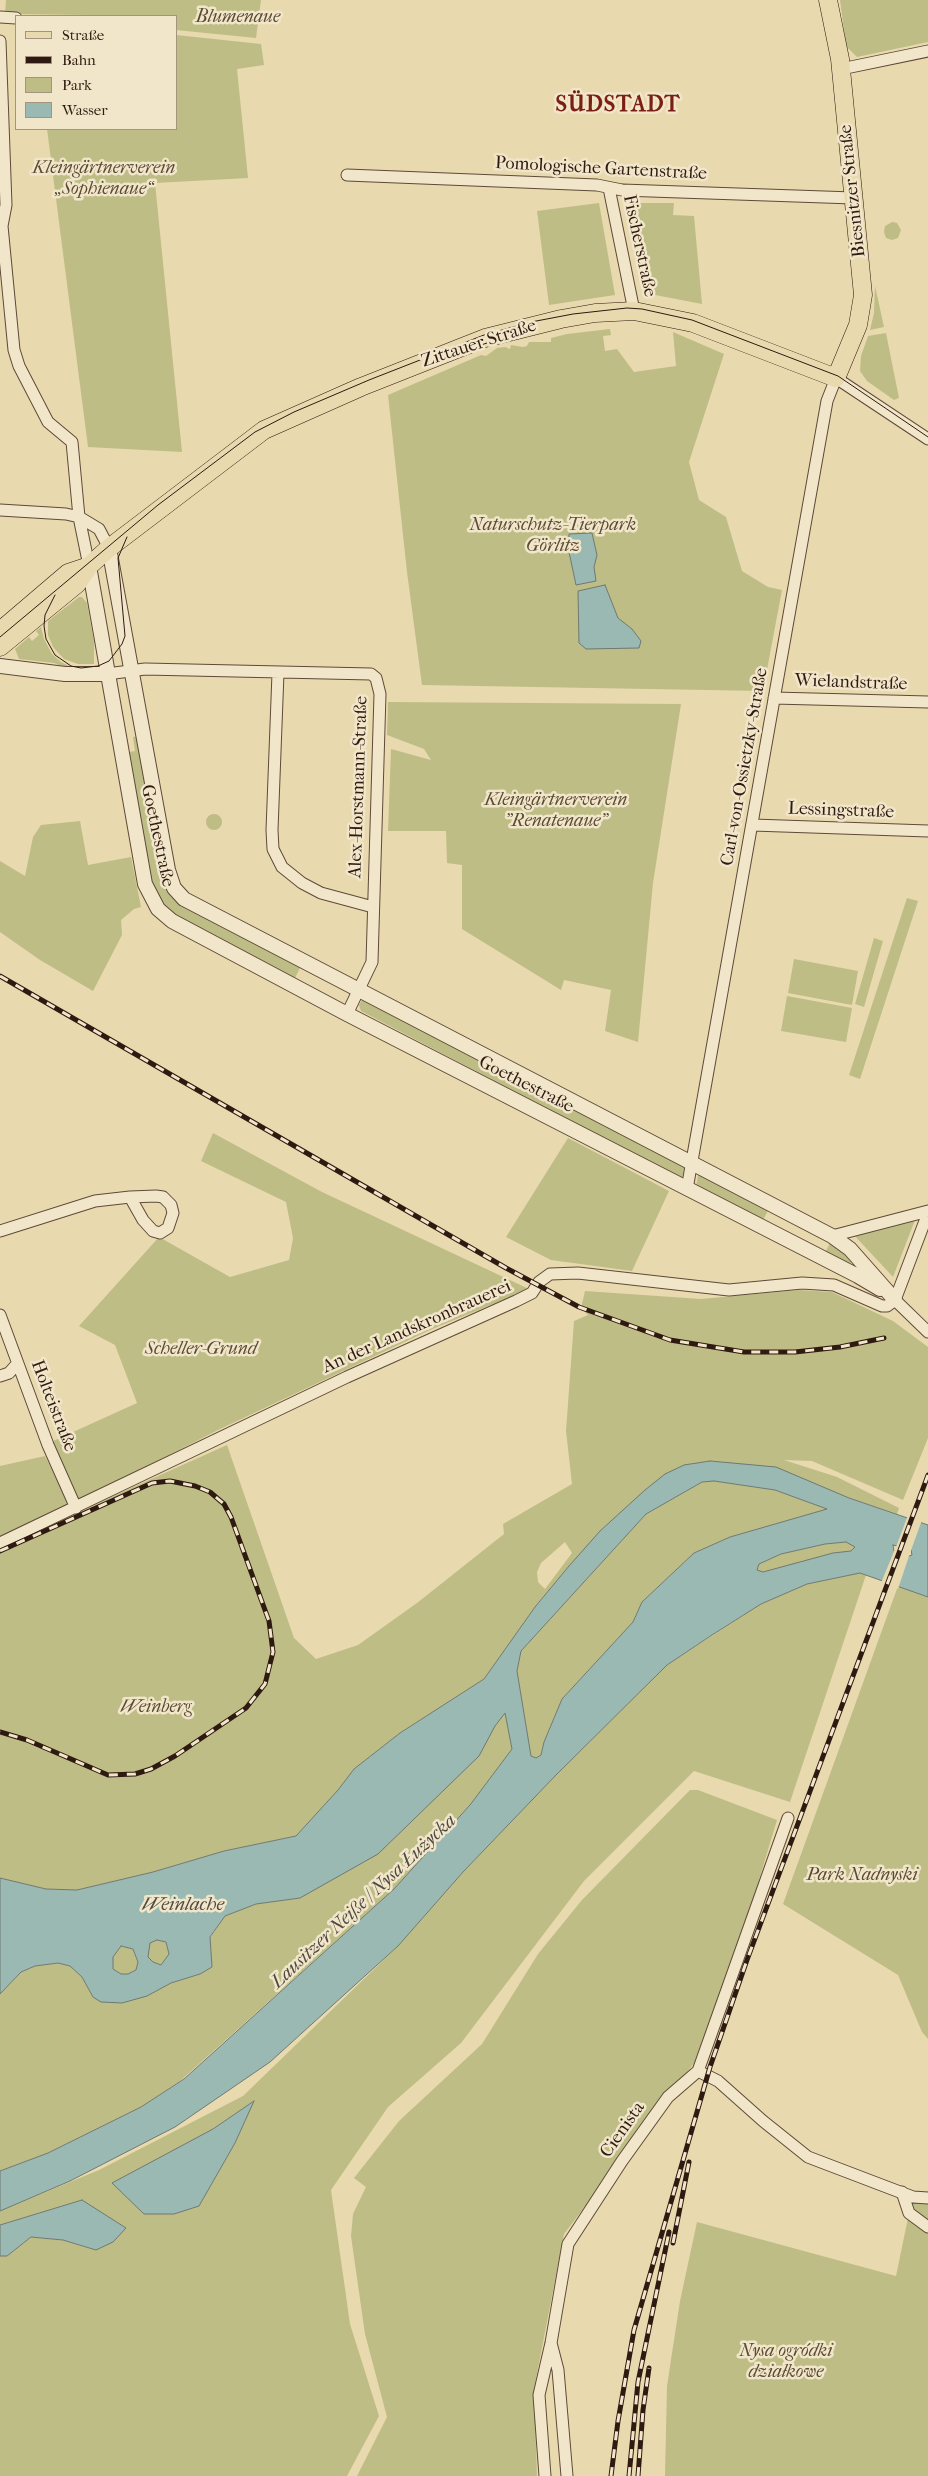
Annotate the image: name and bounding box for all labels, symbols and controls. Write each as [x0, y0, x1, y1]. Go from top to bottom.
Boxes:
park label: Blumenaue [196, 7, 280, 29]
legend [15, 15, 178, 130]
text: Straße [62, 26, 104, 44]
text: Bahn [62, 51, 96, 69]
text: Park [62, 76, 92, 94]
district label: SÜDSTADT [555, 93, 681, 119]
text: Wasser [62, 101, 108, 119]
street label: Biesnitzer Straße [835, 124, 871, 258]
street label: Pomologische Gartenstraße [495, 153, 707, 185]
park label: Kleingärtnerverein „Sophienaue“ [33, 158, 175, 200]
street label: Fischerstraße [618, 193, 660, 299]
street label: Zittauer Straße [419, 315, 539, 373]
park label: Naturschutz-Tierpark Görlitz [470, 515, 636, 558]
street label: Carl-von-Ossietzky-Straße [717, 666, 773, 868]
street label: Wielandstraße [794, 670, 908, 696]
street label: Alex-Horstmann-Straße [345, 695, 373, 879]
street label: Goethestraße [136, 783, 178, 889]
park label: Kleingärtnerverein "Renatenaue" [485, 790, 627, 832]
street label: Lessingstraße [787, 798, 895, 824]
street label: Goethestraße [475, 1052, 577, 1118]
street label: An der Landskronbrauerei [319, 1276, 515, 1378]
park label: Scheller-Grund [145, 1339, 257, 1361]
street label: Holteistraße [26, 1357, 80, 1455]
park label: Weinberg [120, 1697, 192, 1719]
water label: Lausitzer Neiße / Nysa Łużycka [267, 1810, 461, 1994]
park label: Park Nadnyski [806, 1865, 918, 1887]
water label: Weinlache [142, 1894, 224, 1916]
street label: Cienista [596, 2098, 650, 2162]
park label: Nysa ogródki działkowe [740, 2341, 832, 2384]

